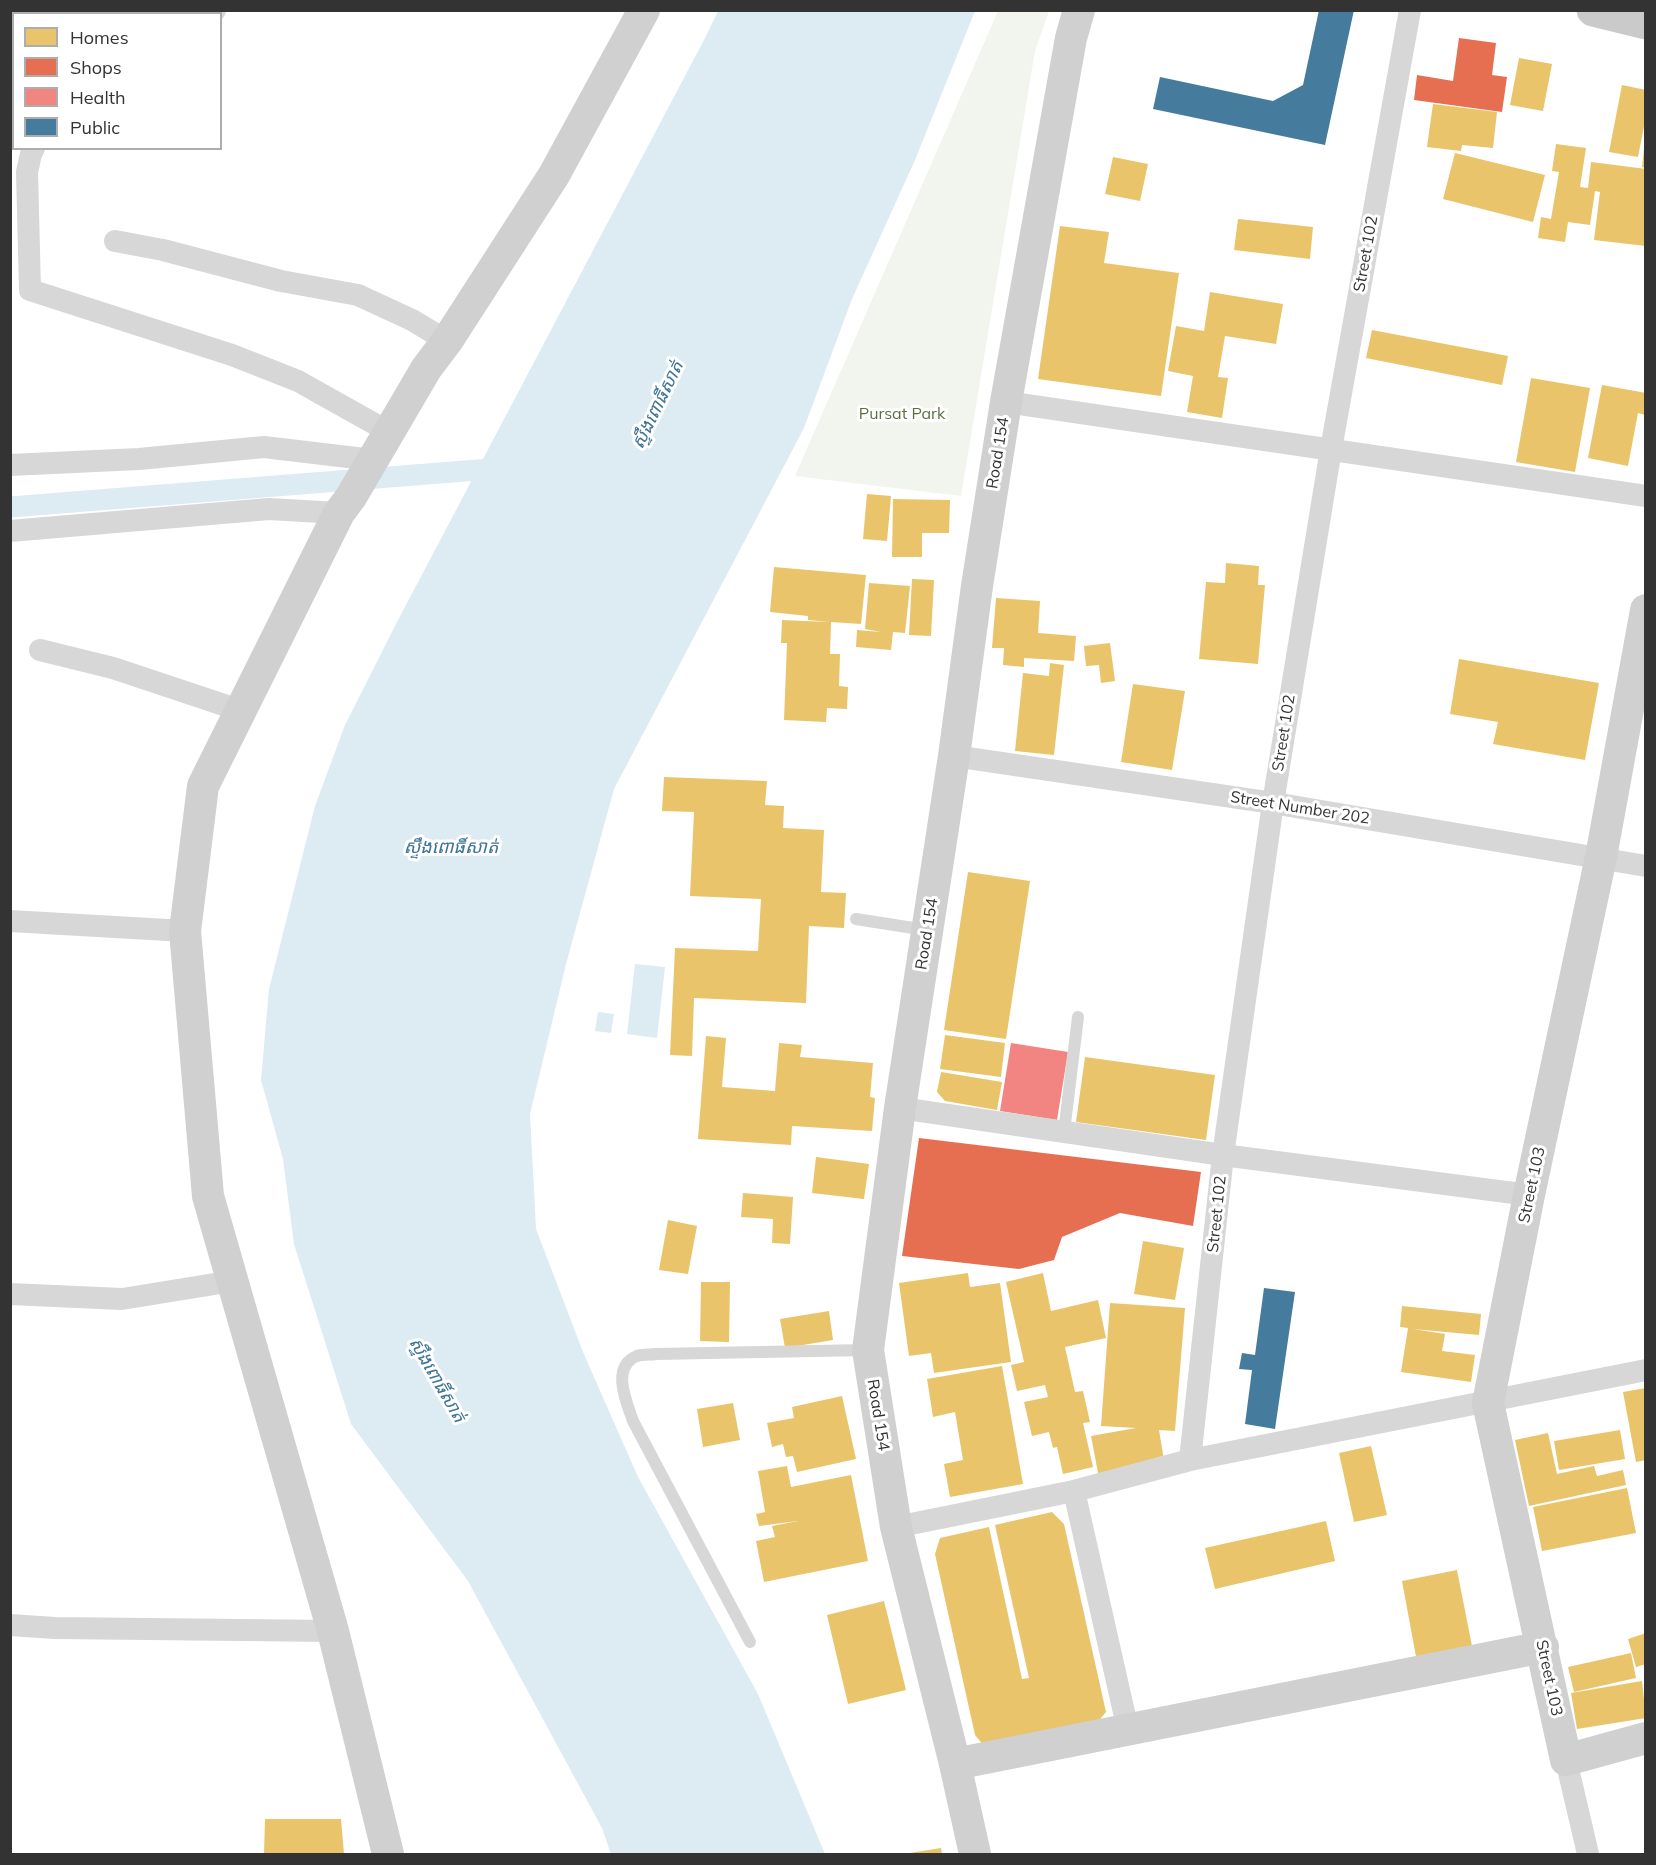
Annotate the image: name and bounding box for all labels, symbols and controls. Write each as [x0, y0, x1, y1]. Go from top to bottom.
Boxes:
legend [12, 12, 222, 150]
text: Homes [70, 26, 129, 49]
text: Shops [70, 56, 122, 79]
text: Health [70, 86, 126, 109]
text: Public [70, 116, 120, 139]
street label: Street 102 [1350, 214, 1382, 294]
water label: ស្ទឹងពោធិ៍សាត់ [628, 358, 688, 452]
park label: Pursat Park [859, 404, 945, 424]
street label: Road 154 [983, 416, 1013, 490]
street label: Street 102 [1268, 693, 1300, 773]
street label: Street Number 202 [1229, 788, 1371, 828]
water label: ស្ទឹងពោធិ៍សាត់ [404, 837, 498, 859]
street label: Road 154 [912, 897, 942, 971]
street label: Street 103 [1515, 1145, 1549, 1225]
street label: Street 102 [1203, 1175, 1231, 1253]
water label: ស្ទឹងពោធិ៍សាត់ [404, 1334, 470, 1426]
street label: Road 154 [863, 1378, 893, 1452]
street label: Street 103 [1532, 1638, 1566, 1718]

